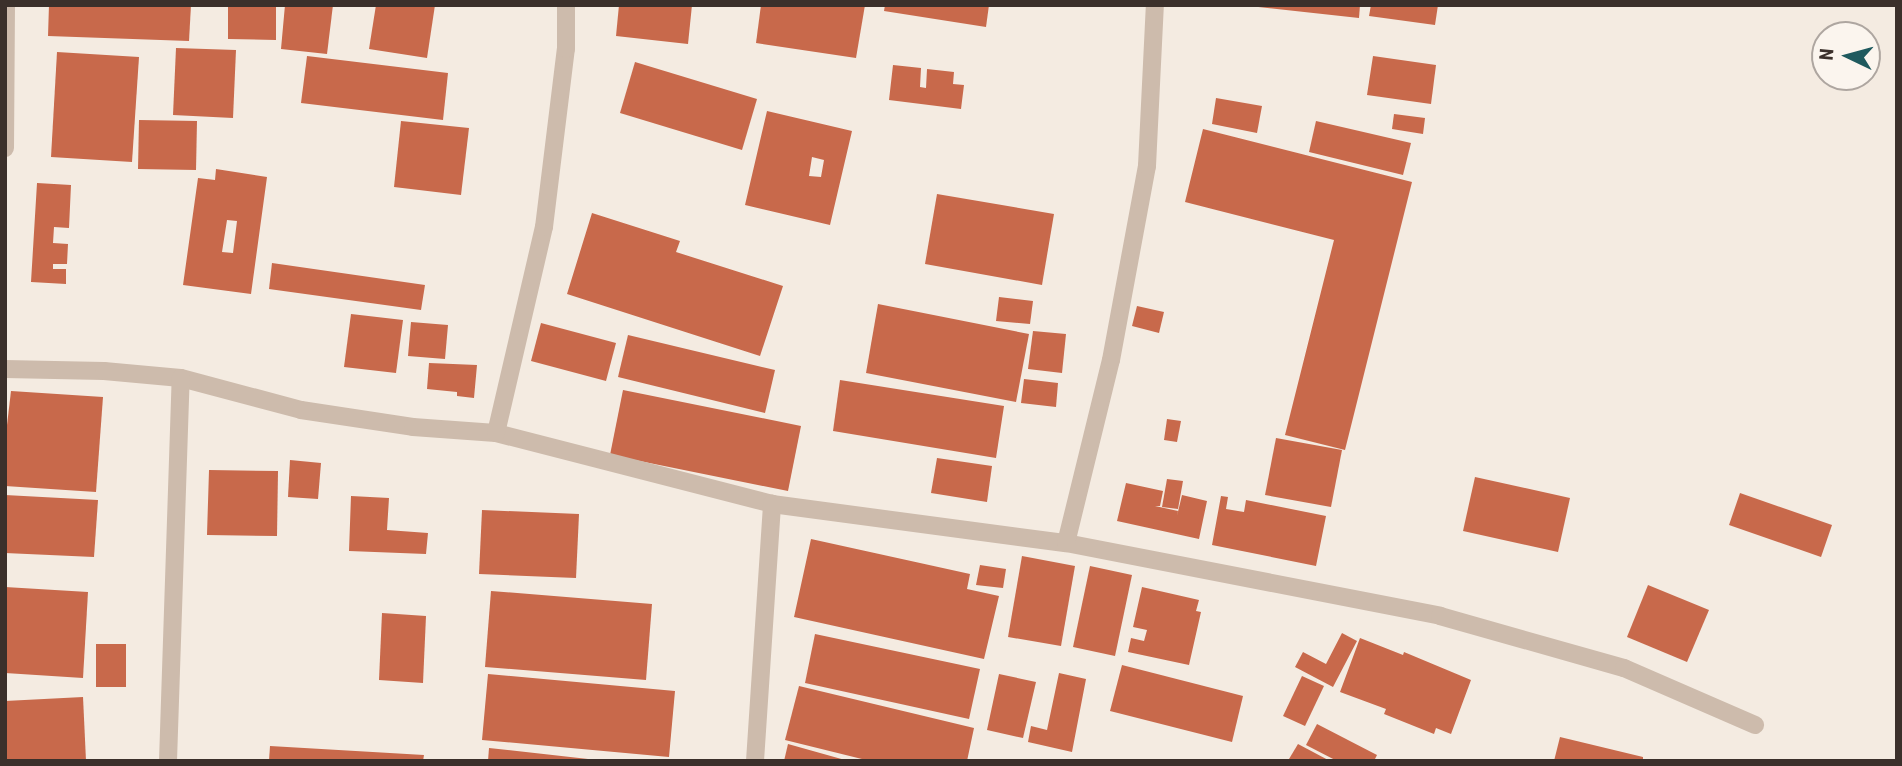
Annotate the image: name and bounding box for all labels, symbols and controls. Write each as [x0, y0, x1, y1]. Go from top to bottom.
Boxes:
north arrow [1811, 21, 1881, 91]
text: N [1815, 48, 1839, 61]

